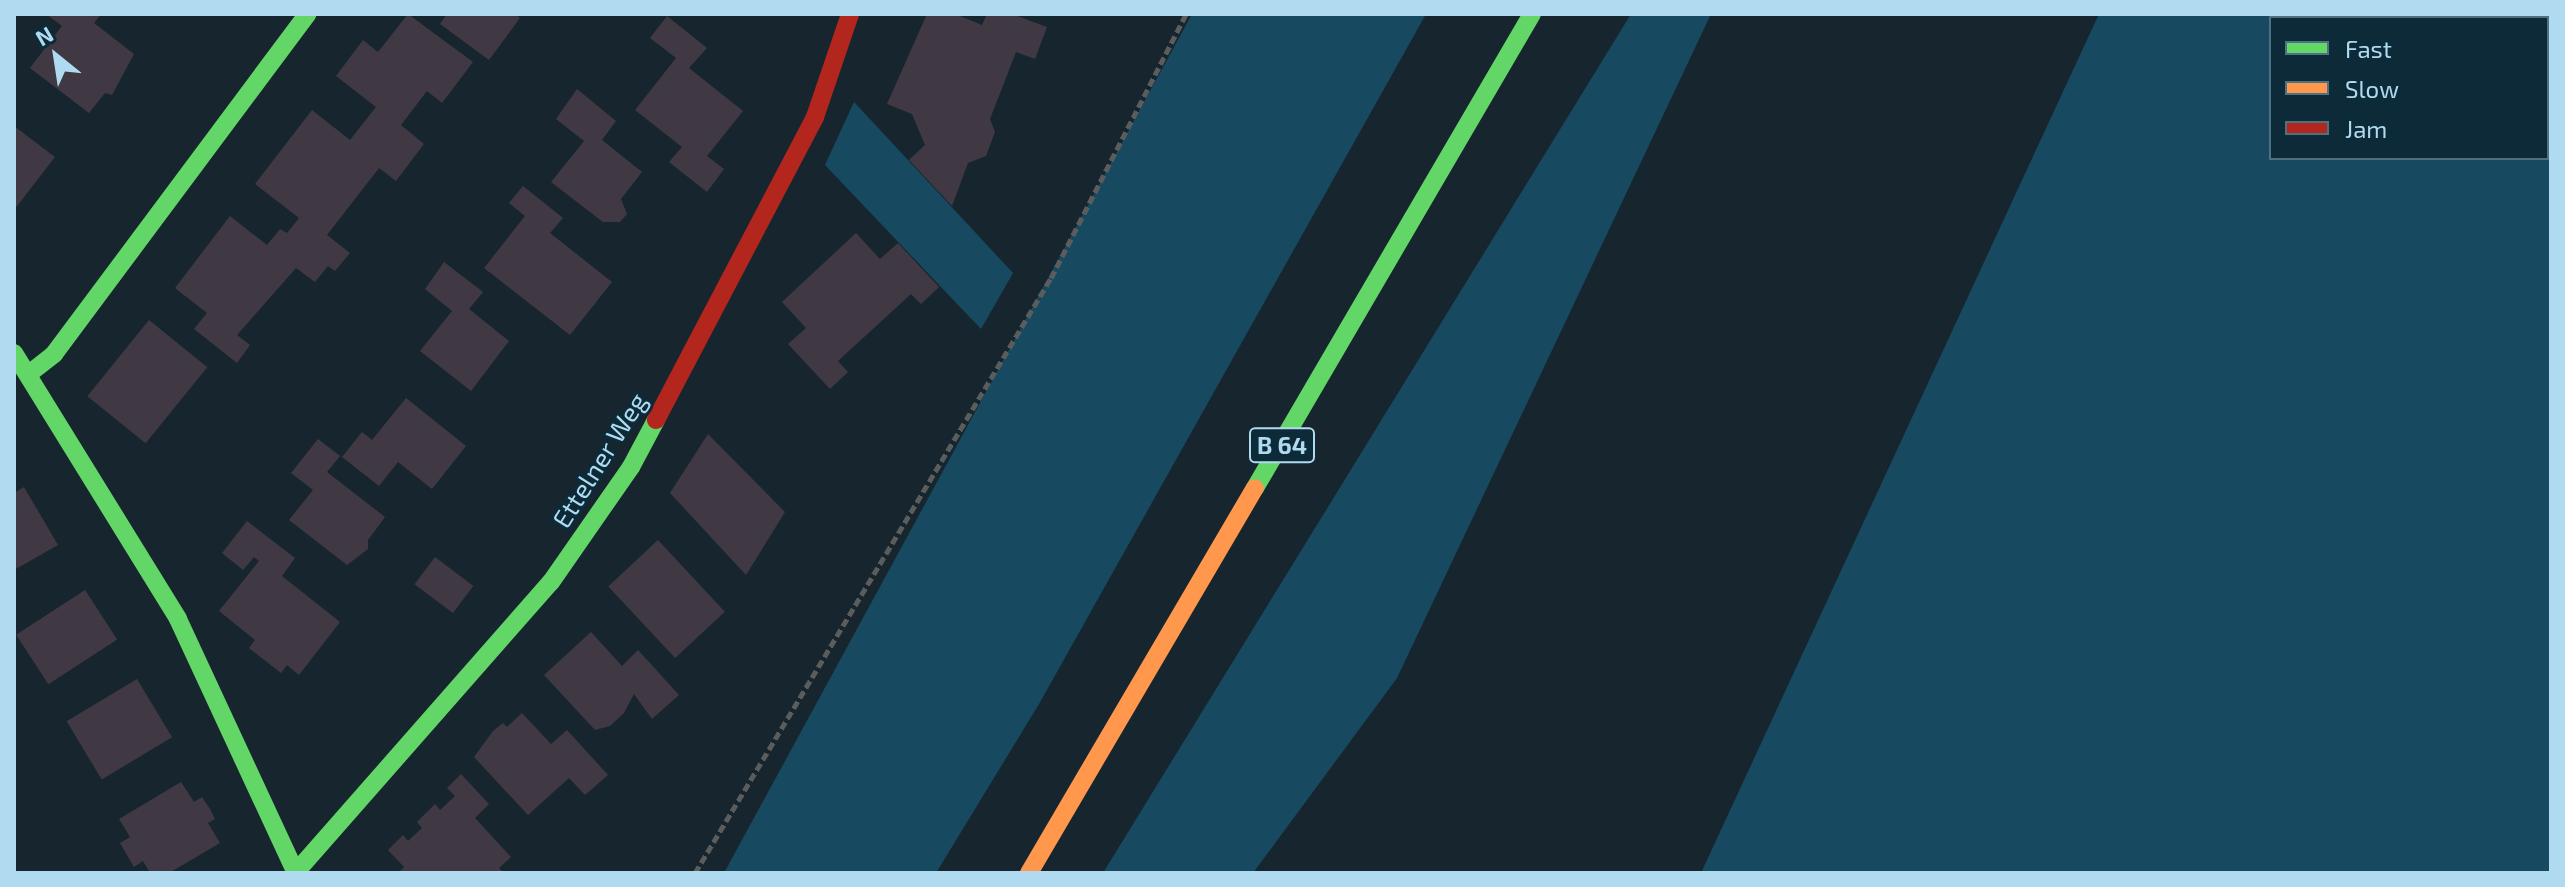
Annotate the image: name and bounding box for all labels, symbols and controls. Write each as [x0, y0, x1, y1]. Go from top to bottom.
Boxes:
north arrow [16, 16, 96, 96]
legend [2269, 16, 2549, 160]
text: N [31, 20, 57, 50]
text: Fast [2345, 34, 2392, 63]
text: Slow [2345, 74, 2399, 103]
text: Jam [2345, 114, 2387, 143]
street label: Ettelner Weg [545, 386, 653, 534]
road number: B 64 [1248, 425, 1316, 465]

